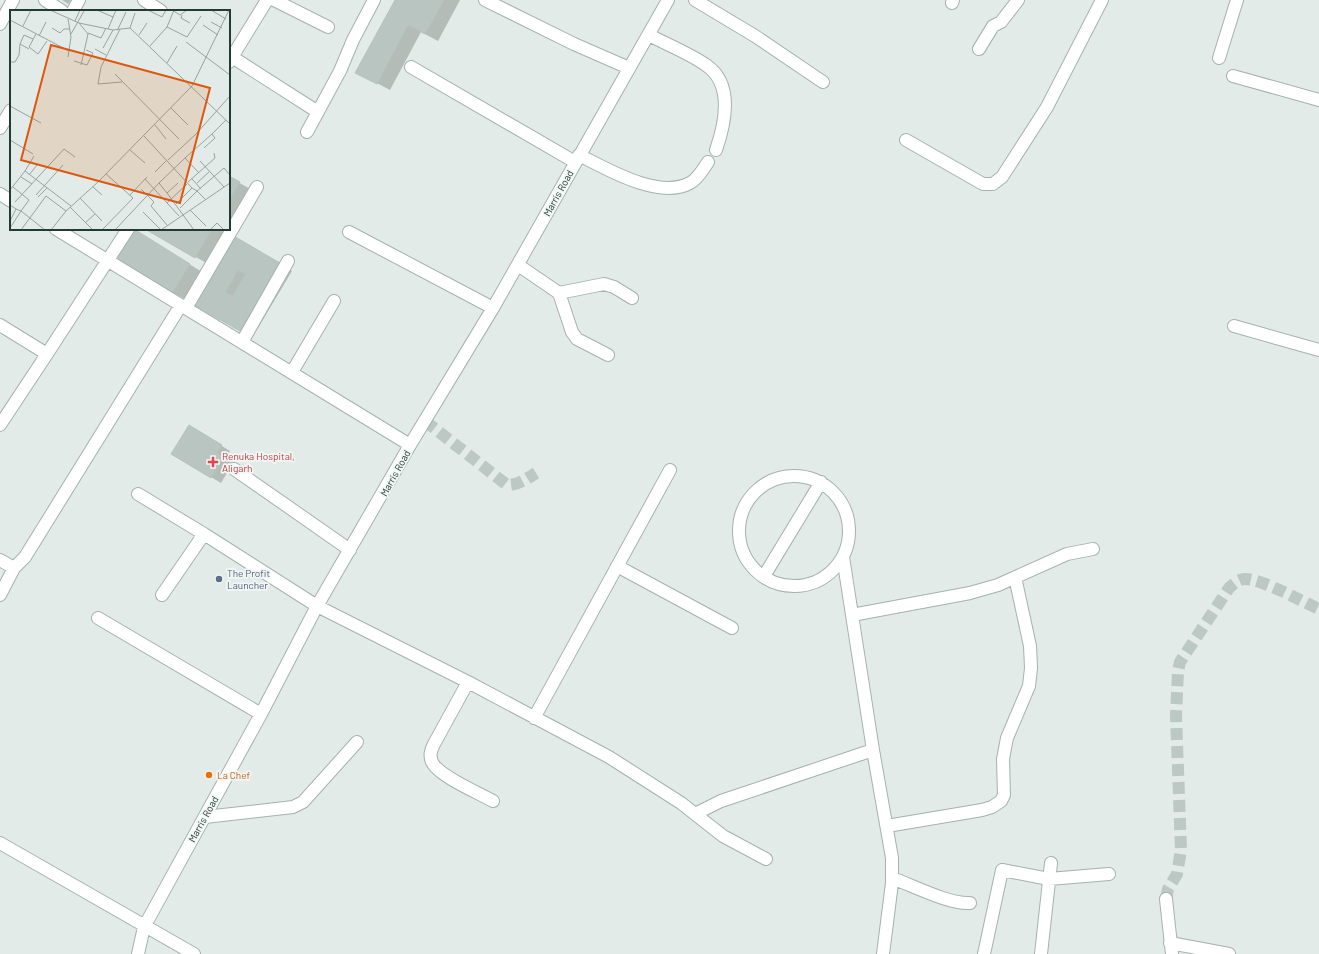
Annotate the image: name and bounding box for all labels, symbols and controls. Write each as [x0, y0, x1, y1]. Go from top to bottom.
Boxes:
inset map [10, 10, 230, 230]
street label: Marris Road [540, 168, 576, 218]
street label: Marris Road [377, 448, 413, 498]
place label: Renuka Hospital, Aligarh [222, 450, 295, 474]
marker: Renuka Hospital, Aligarh [207, 456, 219, 468]
place label: The Profit Launcher [227, 567, 270, 591]
marker: The Profit Launcher [214, 574, 224, 584]
place label: La Chef [217, 769, 250, 781]
marker: La Chef [204, 770, 214, 780]
street label: Marris Road [185, 794, 221, 844]

